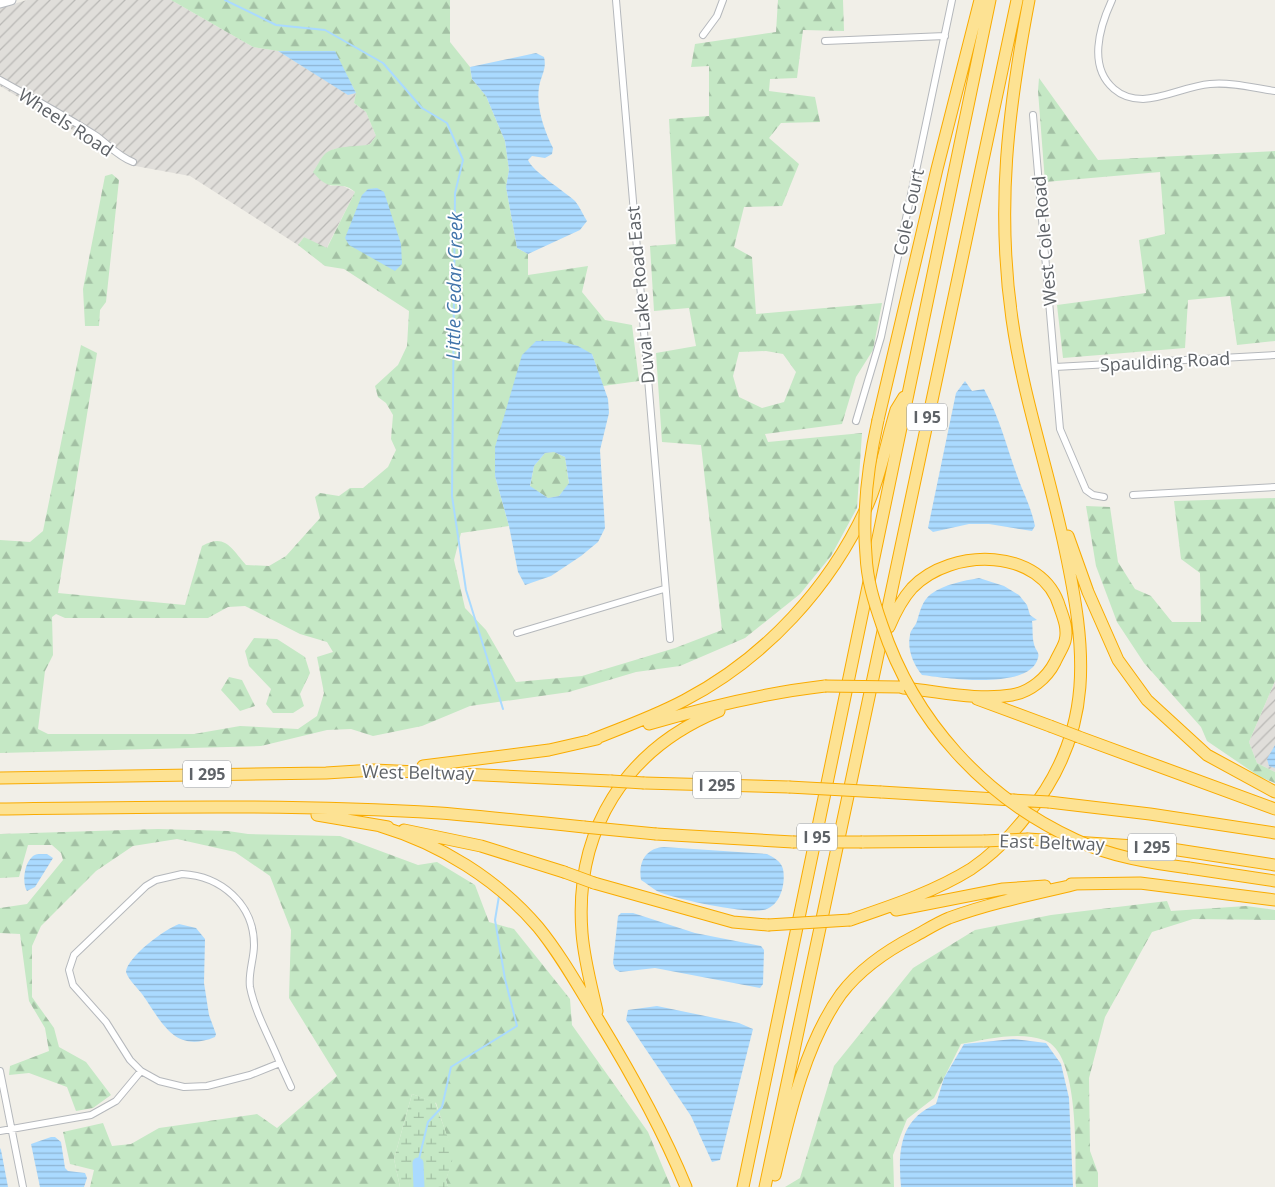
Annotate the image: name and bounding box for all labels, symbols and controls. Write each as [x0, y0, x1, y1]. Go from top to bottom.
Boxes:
street label: Wheels Road [14, 82, 118, 162]
street label: Cole Court [887, 166, 929, 258]
street label: West Cole Road [1026, 175, 1062, 307]
street label: Duval Lake Road East [620, 205, 660, 385]
water label: Little Cedar Creek [440, 211, 468, 360]
street label: Spaulding Road [1099, 346, 1231, 376]
road number: I 95 [907, 404, 947, 431]
street label: West Beltway [362, 759, 475, 785]
road number: I 295 [183, 761, 231, 788]
road number: I 295 [693, 772, 741, 798]
road number: I 95 [797, 824, 837, 850]
street label: East Beltway [999, 828, 1106, 856]
road number: I 295 [1128, 834, 1176, 860]

